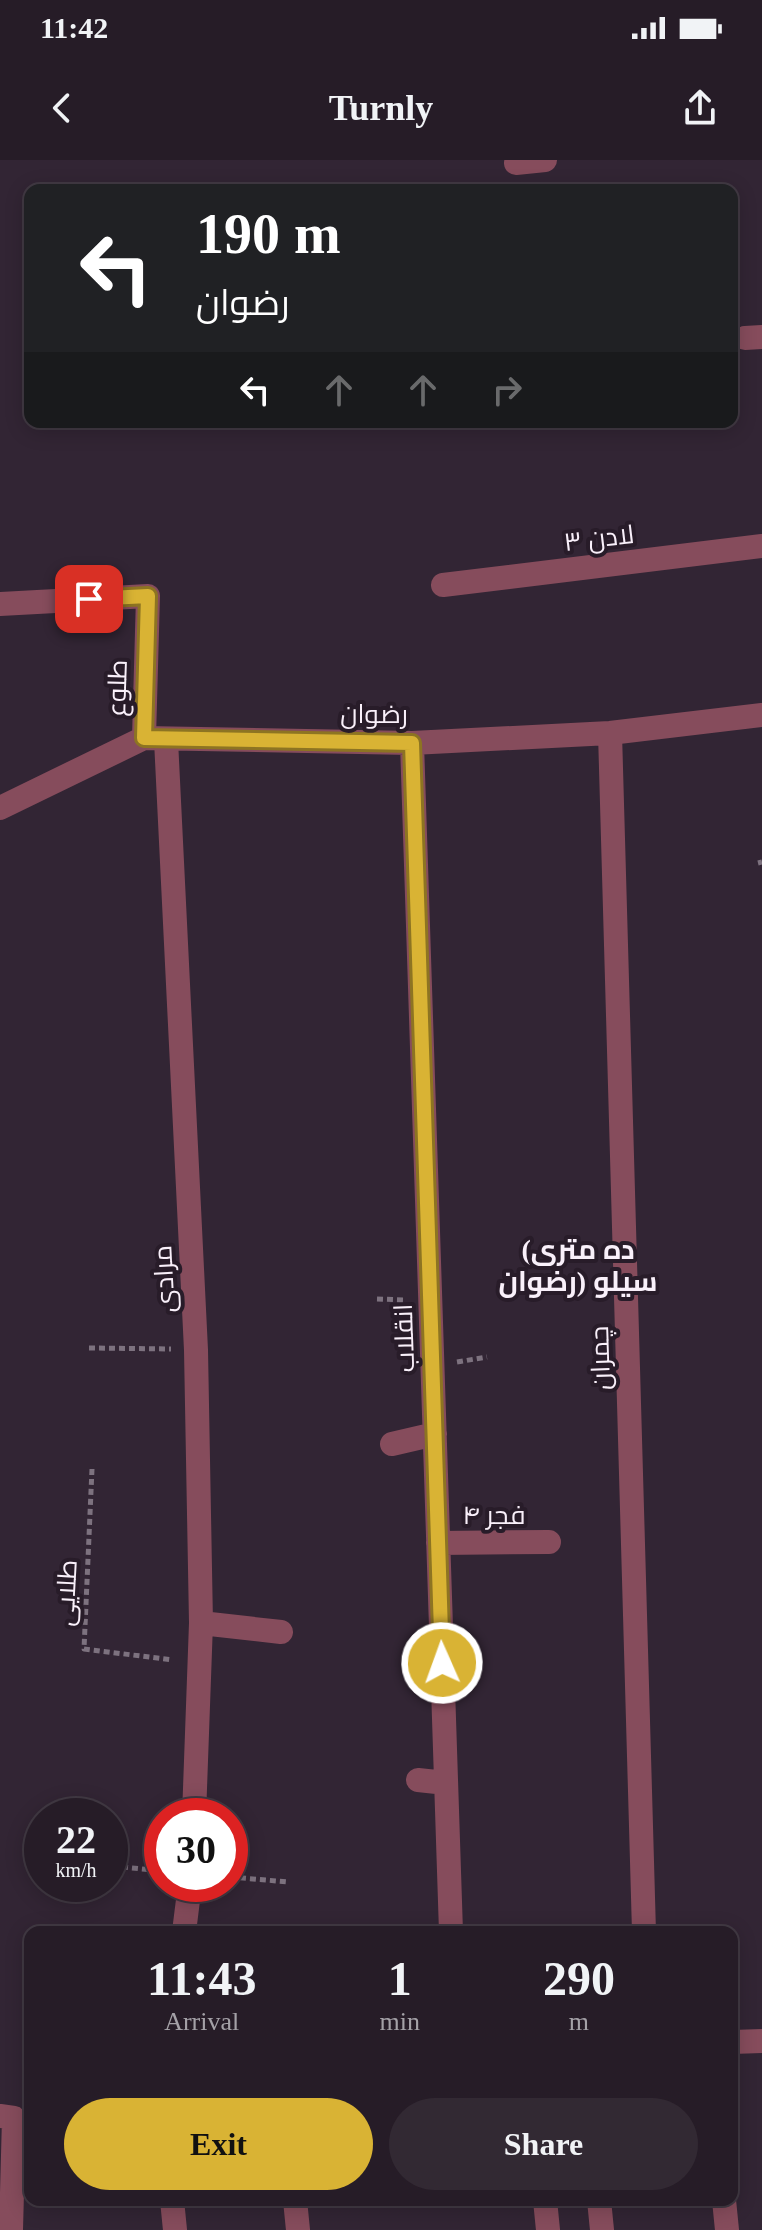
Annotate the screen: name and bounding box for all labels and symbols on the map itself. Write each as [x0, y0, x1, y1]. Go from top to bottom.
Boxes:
street label: لادن ۳ [562, 520, 636, 557]
pin [55, 565, 123, 633]
street label: طلوع [102, 659, 135, 717]
street label: رضوان [340, 700, 408, 729]
district label: (ده متری سیلو (رضوان [498, 1234, 658, 1298]
street label: مرادی [148, 1245, 181, 1313]
street label: انقلاب [389, 1303, 420, 1373]
street label: چمران [585, 1325, 618, 1391]
street label: فجر ۴ [462, 1501, 526, 1530]
street label: طلایی [50, 1559, 84, 1627]
position arrow [400, 1621, 484, 1705]
speed limit sign: 30 [144, 1798, 248, 1902]

